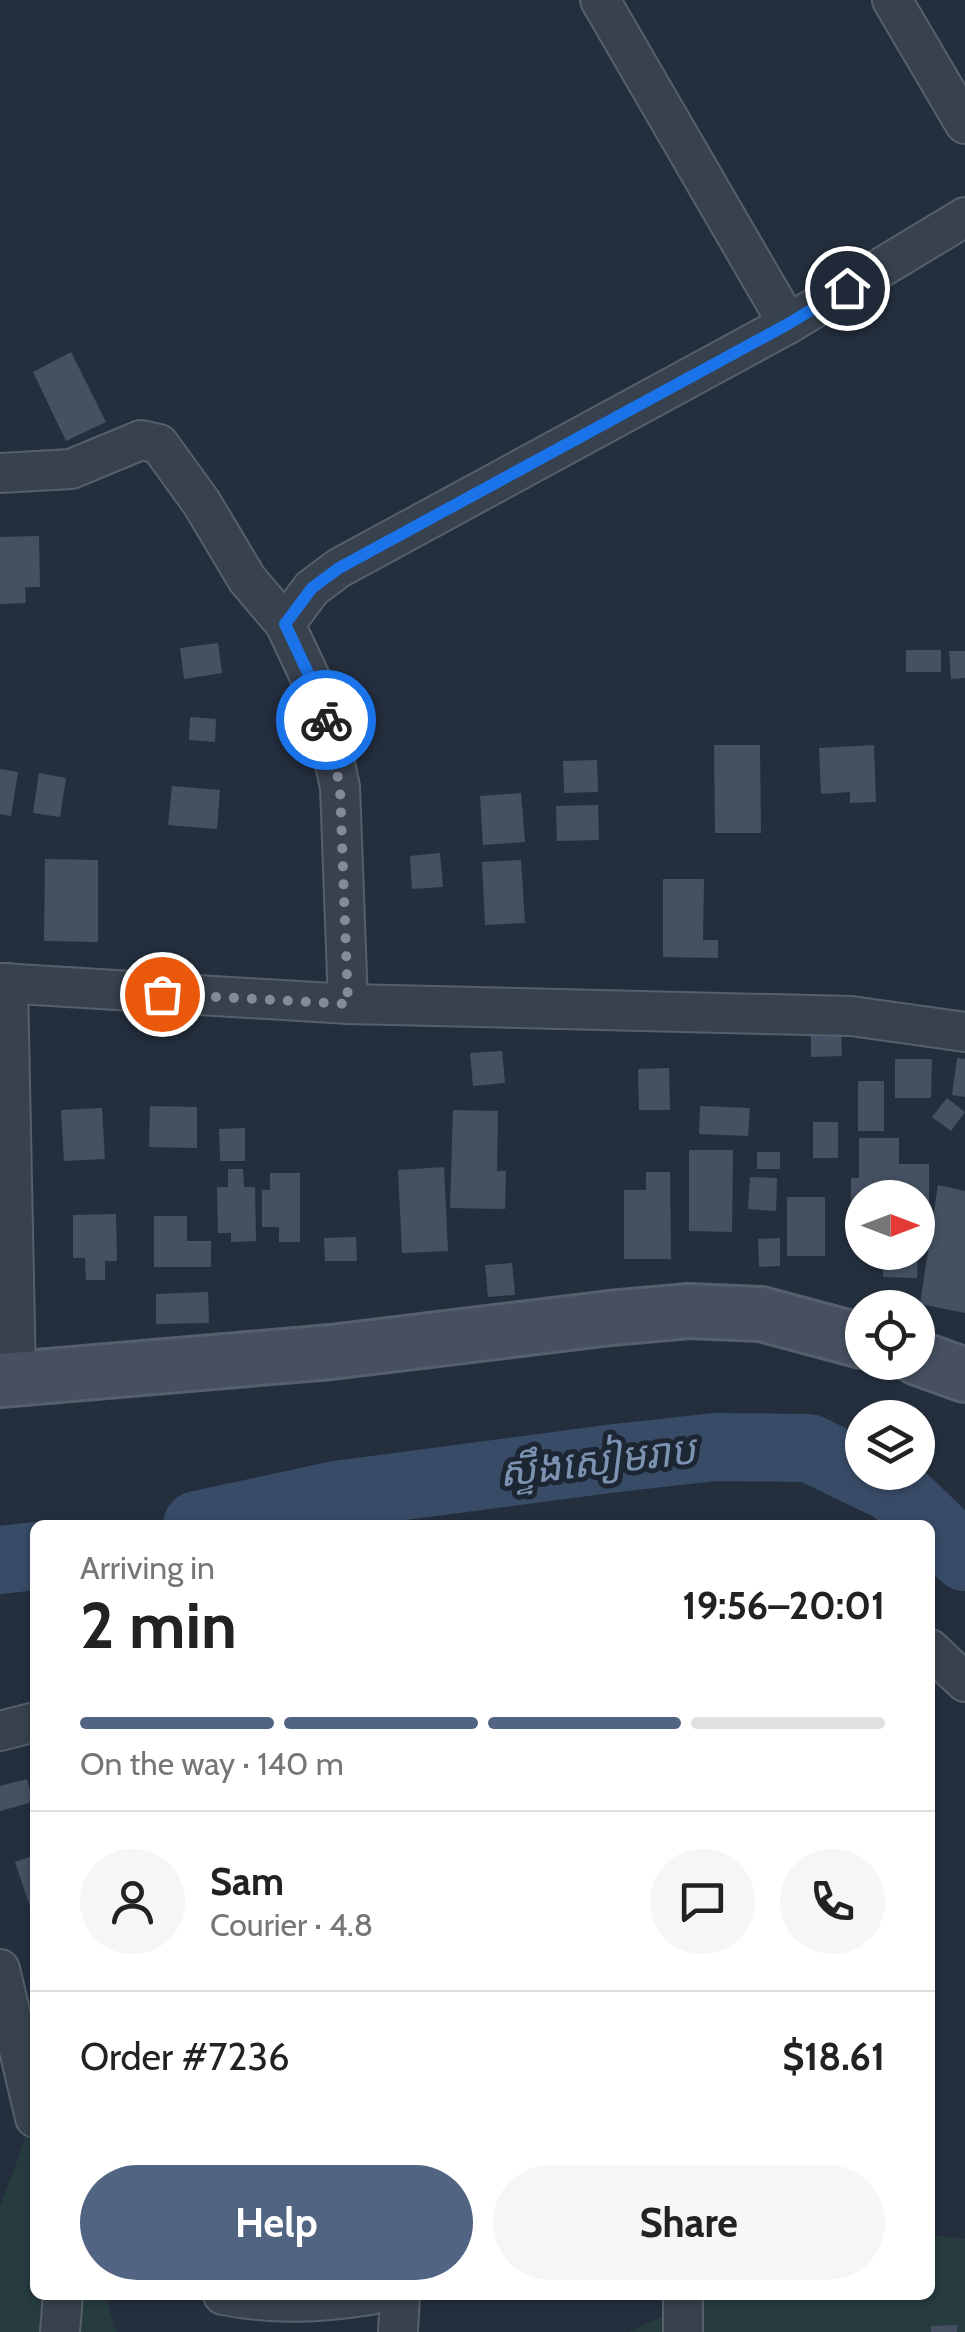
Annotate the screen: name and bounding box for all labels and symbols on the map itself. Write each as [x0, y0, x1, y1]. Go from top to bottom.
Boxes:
pin [805, 246, 890, 331]
courier [276, 670, 376, 770]
pin [120, 952, 205, 1037]
north arrow [845, 1180, 935, 1270]
water label: ស្ទឹងសៀមរាប [496, 1424, 702, 1498]

